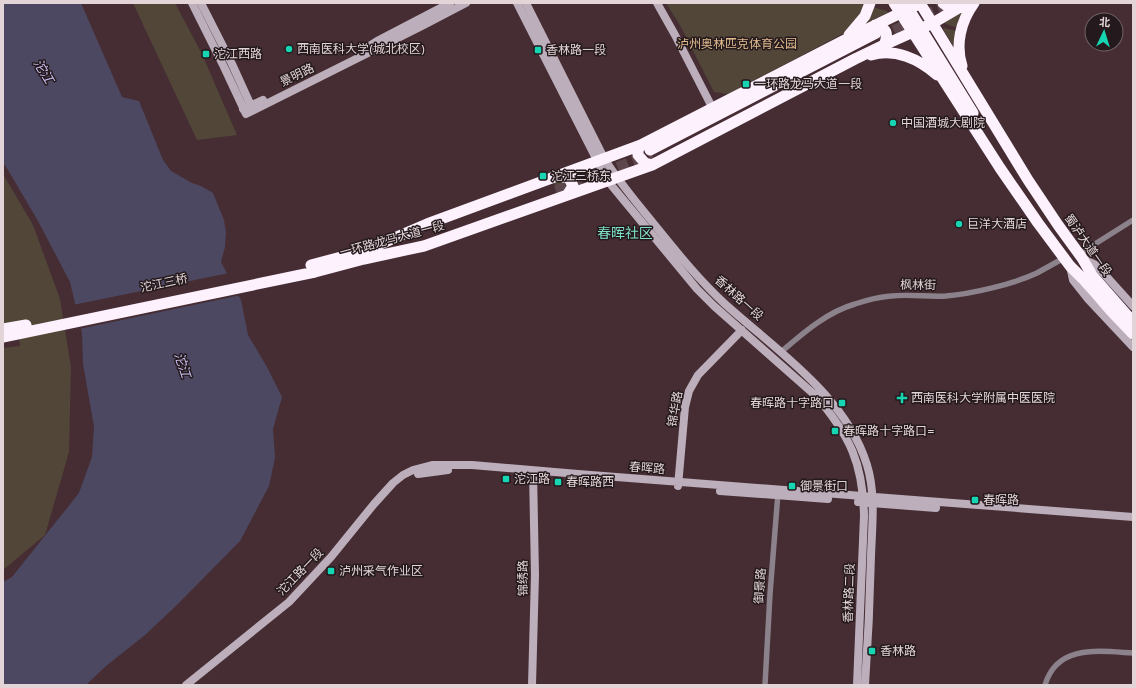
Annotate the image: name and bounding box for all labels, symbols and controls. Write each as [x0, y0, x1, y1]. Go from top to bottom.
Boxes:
north arrow [1084, 12, 1124, 52]
text: 北 [1099, 16, 1111, 30]
park label: 泸州奥林匹克体育公园 [677, 37, 797, 53]
place label: 西南医科大学(城北校区) [297, 42, 425, 58]
place label: 香林路一段 [546, 43, 606, 59]
marker: 西南医科大学(城北校区) [284, 44, 294, 54]
marker: 香林路一段 [533, 45, 543, 55]
place label: 沱江西路 [214, 47, 262, 63]
marker: 沱江西路 [201, 49, 211, 59]
water label: 沱江 [29, 57, 57, 89]
street label: 景明路 [278, 61, 317, 91]
place label: 一环路龙马大道一段 [754, 77, 862, 93]
marker: 一环路龙马大道一段 [741, 79, 751, 89]
place label: 中国酒城大剧院 [901, 116, 985, 132]
marker: 中国酒城大剧院 [888, 118, 898, 128]
place label: 沱江三桥东 [551, 169, 611, 185]
marker: 沱江三桥东 [538, 171, 548, 181]
street label: 蜀泸大道一段 [1060, 211, 1114, 280]
place label: 巨洋大酒店 [967, 217, 1027, 233]
street label: 一环路龙马大道一段 [338, 218, 446, 262]
marker: 巨洋大酒店 [954, 219, 964, 229]
district label: 春晖社区 [597, 226, 653, 243]
street label: 沱江三桥 [139, 271, 189, 297]
street label: 香林路一段 [711, 273, 766, 325]
street label: 枫林街 [900, 278, 936, 294]
water label: 沱江 [169, 351, 193, 382]
street label: 锦华路 [665, 390, 687, 428]
place label: 西南医科大学附属中医医院 [911, 391, 1055, 407]
marker: 西南医科大学附属中医医院 [896, 392, 908, 404]
place label: 春晖路十字路口 [750, 396, 834, 412]
marker: 春晖路十字路口 [837, 398, 847, 408]
place label: 春晖路十字路口= [843, 424, 935, 440]
marker: 春晖路十字路口= [830, 426, 840, 436]
street label: 春晖路 [628, 460, 665, 478]
place label: 沱江路 [514, 472, 550, 488]
marker: 沱江路 [501, 474, 511, 484]
place label: 春晖路西 [566, 475, 614, 491]
marker: 春晖路西 [553, 477, 563, 487]
place label: 御景街口 [800, 479, 848, 495]
marker: 御景街口 [787, 481, 797, 491]
place label: 春晖路 [983, 493, 1019, 509]
marker: 春晖路 [970, 495, 980, 505]
street label: 沱江路一段 [274, 546, 327, 600]
street label: 锦绣路 [516, 560, 532, 596]
street label: 香林路二段 [841, 563, 859, 623]
place label: 泸州采气作业区 [339, 564, 423, 580]
marker: 泸州采气作业区 [326, 566, 336, 576]
street label: 御景路 [752, 568, 770, 605]
place label: 香林路 [880, 644, 916, 660]
marker: 香林路 [867, 646, 877, 656]

